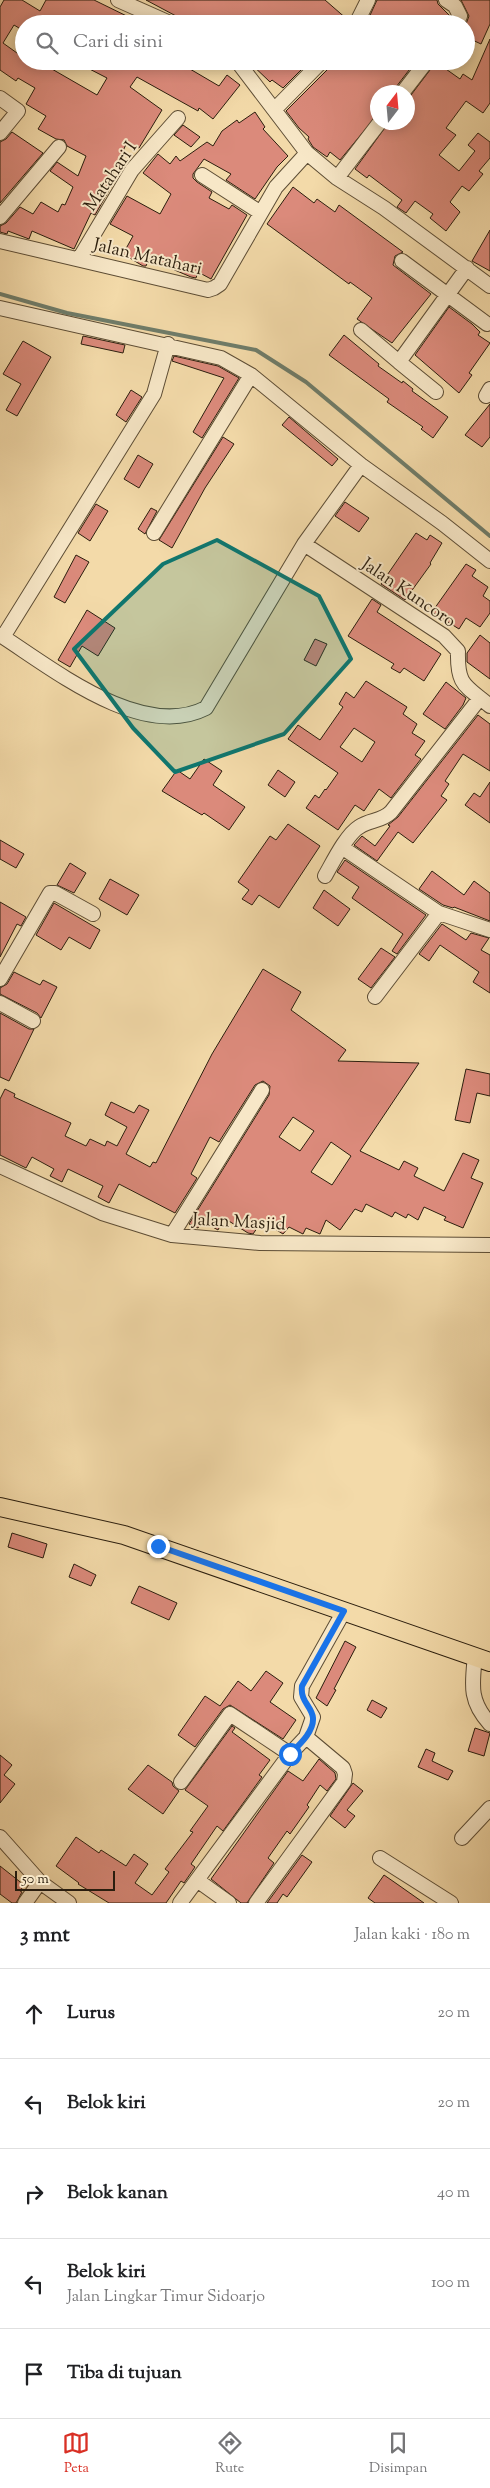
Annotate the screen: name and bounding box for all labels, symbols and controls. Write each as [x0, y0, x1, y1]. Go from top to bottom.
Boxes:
search box [15, 15, 475, 70]
icon: search [33, 29, 61, 57]
text: Cari di sini [73, 29, 163, 56]
north arrow [370, 85, 415, 130]
street label: Matahari I [79, 137, 145, 217]
street label: Jalan Matahari [90, 233, 205, 283]
street label: Jalan Kuncoro [355, 552, 461, 635]
street label: Jalan Masjid [191, 1208, 286, 1238]
route end [147, 1535, 170, 1558]
route start [279, 1743, 302, 1766]
scale bar [15, 1868, 115, 1891]
text: 50 m [22, 1870, 49, 1890]
text: 3 mnt [20, 1921, 70, 1951]
text: Jalan kaki · 180 m [355, 1924, 470, 1947]
icon: ahead [20, 2000, 48, 2028]
text: Lurus [67, 2000, 115, 2027]
text: 20 m [437, 2002, 470, 2025]
icon: left [20, 2090, 48, 2118]
text: Belok kiri [67, 2090, 146, 2117]
text: 20 m [437, 2092, 470, 2115]
icon: right [20, 2180, 48, 2208]
text: Belok kanan [67, 2180, 168, 2207]
text: 40 m [437, 2182, 470, 2205]
text: Belok kiri [67, 2259, 146, 2286]
icon: left [20, 2270, 48, 2298]
text: 100 m [431, 2272, 470, 2295]
text: Jalan Lingkar Timur Sidoarjo [67, 2286, 265, 2309]
icon: arrive [20, 2360, 48, 2388]
text: Tiba di tujuan [67, 2360, 182, 2387]
tab: Peta [62, 2429, 90, 2479]
tab: Rute [215, 2429, 244, 2479]
tab: Disimpan [369, 2429, 428, 2479]

